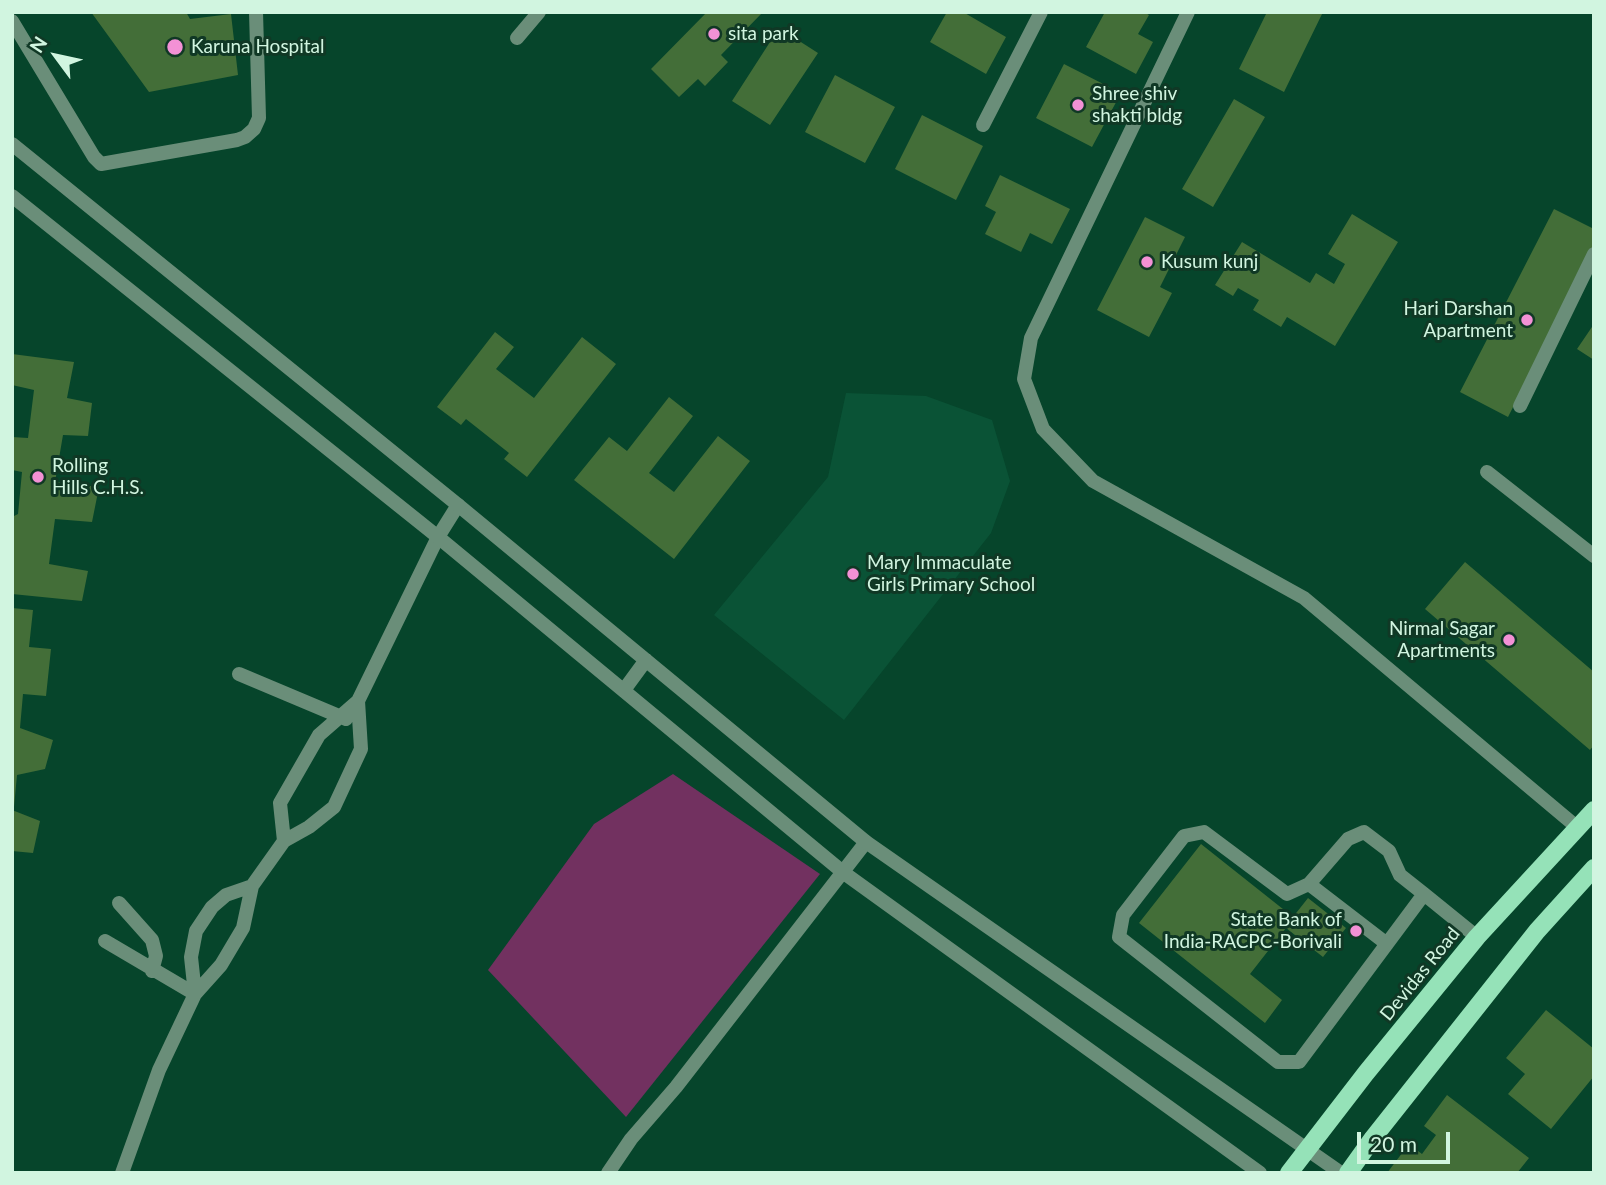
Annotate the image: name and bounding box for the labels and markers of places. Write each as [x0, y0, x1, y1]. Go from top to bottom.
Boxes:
place label: sita park [728, 23, 799, 45]
marker: sita park [706, 26, 722, 42]
place label: Karuna Hospital [191, 36, 325, 58]
marker: Karuna Hospital [165, 37, 185, 57]
place label: Shree shiv shakti bldg [1092, 83, 1182, 127]
marker: Shree shiv shakti bldg [1070, 97, 1086, 113]
place label: Kusum kunj [1161, 251, 1258, 273]
marker: Kusum kunj [1139, 254, 1155, 270]
place label: Hari Darshan Apartment [1404, 298, 1513, 342]
marker: Hari Darshan Apartment [1519, 312, 1535, 328]
place label: Rolling Hills C.H.S. [52, 455, 144, 499]
marker: Rolling Hills C.H.S. [30, 469, 46, 485]
place label: Mary Immaculate Girls Primary School [867, 552, 1035, 596]
marker: Mary Immaculate Girls Primary School [845, 566, 861, 582]
place label: Nirmal Sagar Apartments [1389, 618, 1495, 662]
marker: Nirmal Sagar Apartments [1501, 632, 1517, 648]
place label: State Bank of India-RACPC-Borivali [1164, 909, 1342, 953]
marker: State Bank of India-RACPC-Borivali [1348, 923, 1364, 939]

